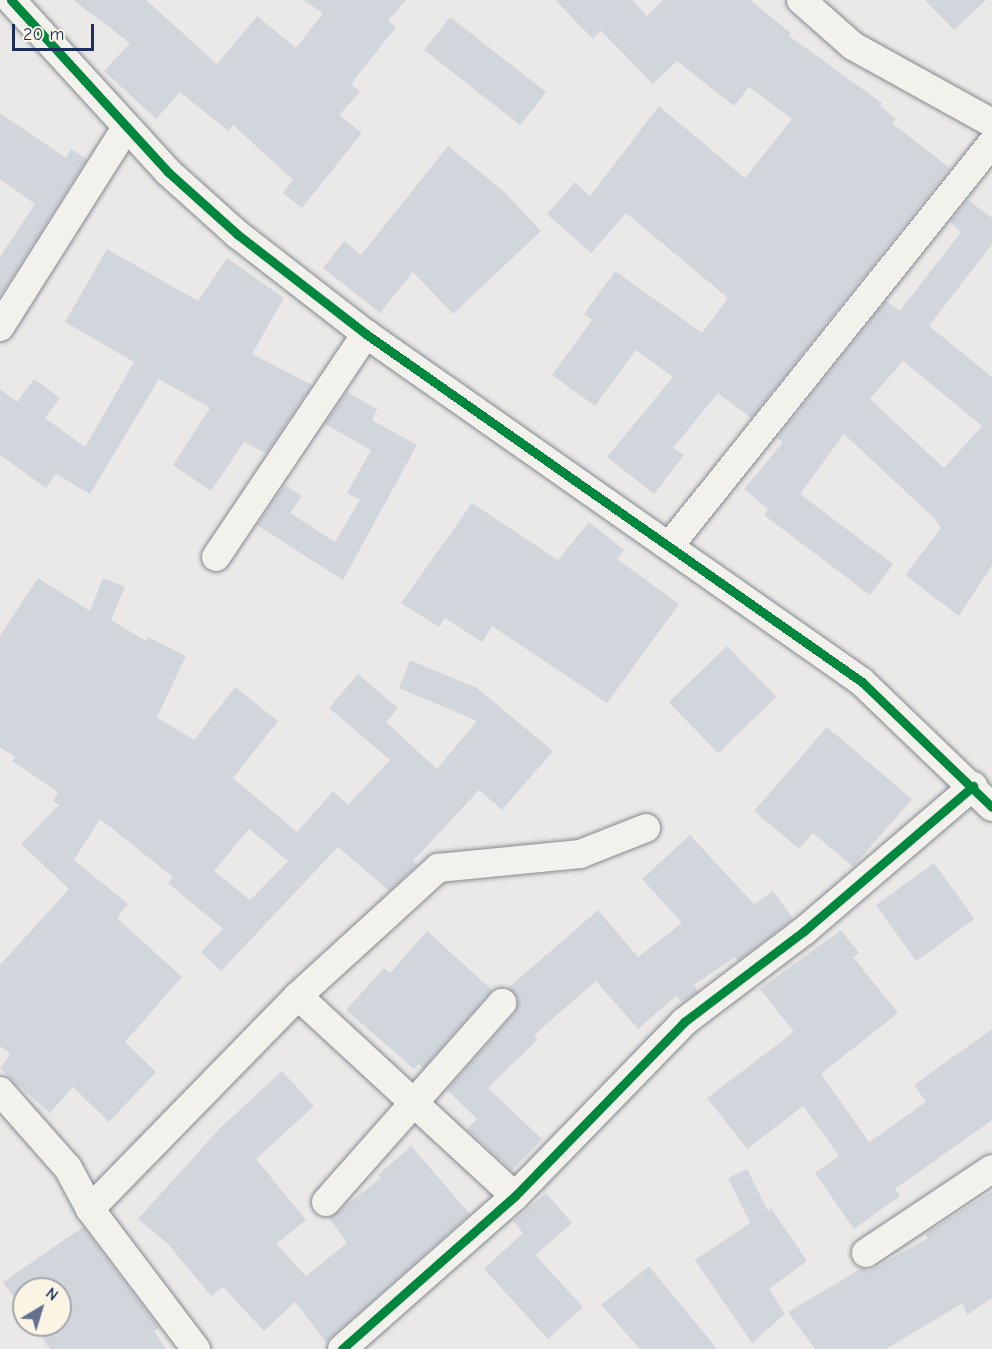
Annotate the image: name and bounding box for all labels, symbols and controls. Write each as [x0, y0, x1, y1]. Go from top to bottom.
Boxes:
scale bar [15, 12, 98, 50]
text: 20 m [23, 24, 64, 45]
north arrow [12, 1277, 72, 1337]
text: N [42, 1284, 62, 1305]

